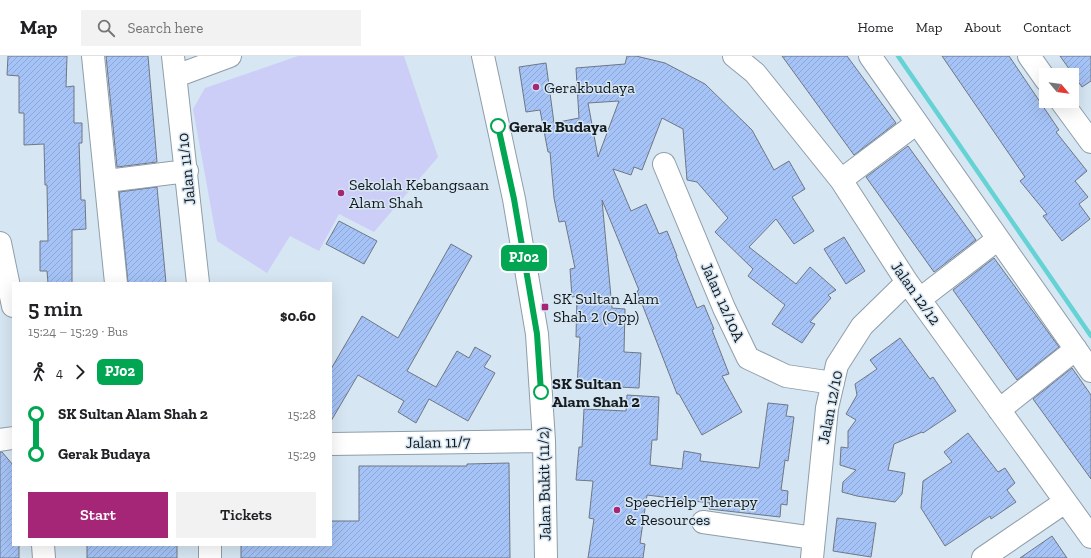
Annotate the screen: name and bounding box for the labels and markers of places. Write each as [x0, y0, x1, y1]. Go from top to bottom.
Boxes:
place label: Gerakbudaya [544, 78, 635, 97]
marker: Gerakbudaya [531, 82, 541, 92]
place label: Gerak Budaya [509, 117, 607, 136]
marker: Gerak Budaya [490, 118, 506, 134]
place label: Sekolah Kebangsaan Alam Shah [349, 175, 490, 212]
marker: Sekolah Kebangsaan Alam Shah [336, 188, 346, 198]
place label: SK Sultan Alam Shah 2 (Opp) [553, 289, 659, 326]
marker: SK Sultan Alam Shah 2 (Opp) [540, 302, 550, 312]
place label: SK Sultan Alam Shah 2 [552, 374, 640, 411]
marker: SK Sultan Alam Shah 2 [533, 384, 549, 400]
place label: SpeecHelp Therapy & Resources [625, 492, 759, 529]
marker: SpeecHelp Therapy & Resources [612, 505, 622, 515]

